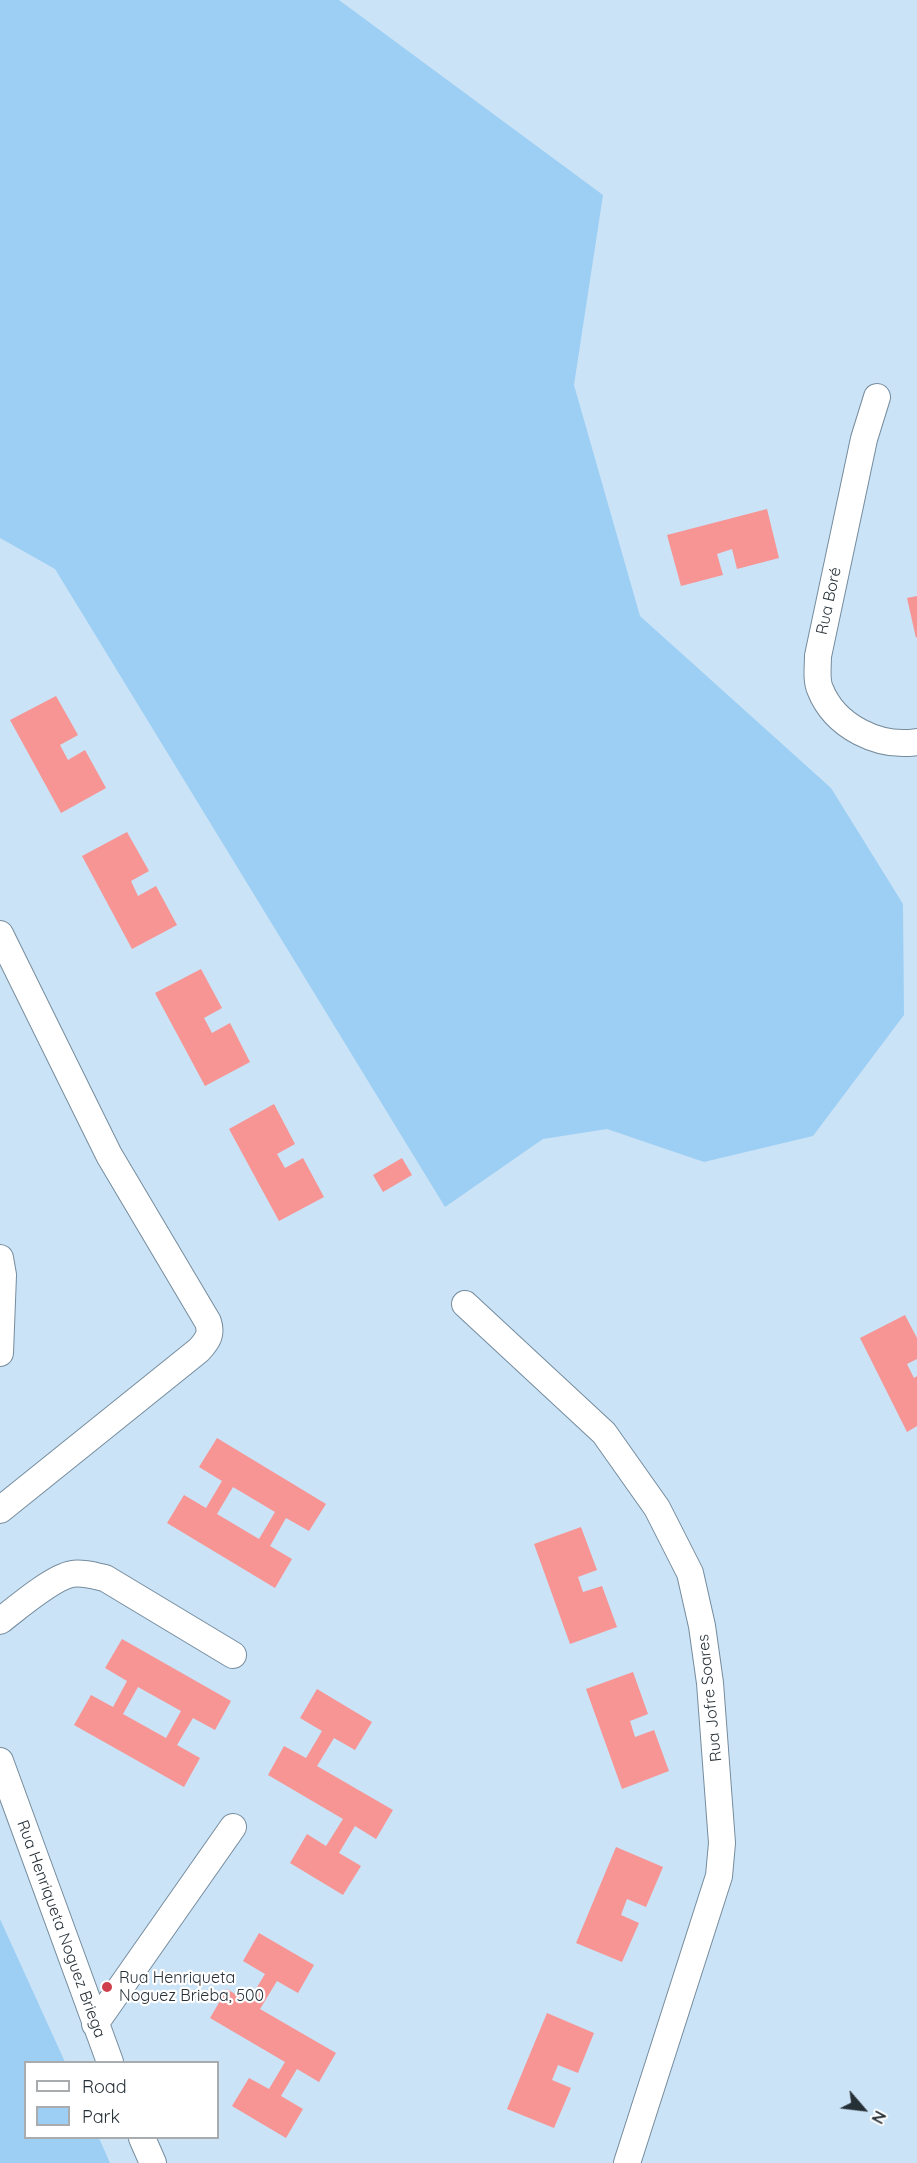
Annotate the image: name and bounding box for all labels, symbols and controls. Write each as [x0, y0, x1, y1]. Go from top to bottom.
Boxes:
street label: Rua Boré [812, 565, 846, 637]
street label: Rua Jofre Soares [694, 1633, 726, 1763]
street label: Rua Henriqueta Noguez Briega [13, 1817, 109, 2041]
place label: Rua Henriqueta Noguez Brieba, 500 [119, 1968, 264, 2006]
marker: Rua Henriqueta Noguez Brieba, 500 [100, 1980, 114, 1994]
legend [24, 2061, 219, 2139]
text: Road [82, 2075, 127, 2098]
north arrow [833, 2079, 893, 2139]
text: Park [82, 2105, 120, 2128]
text: N [867, 2108, 890, 2127]

